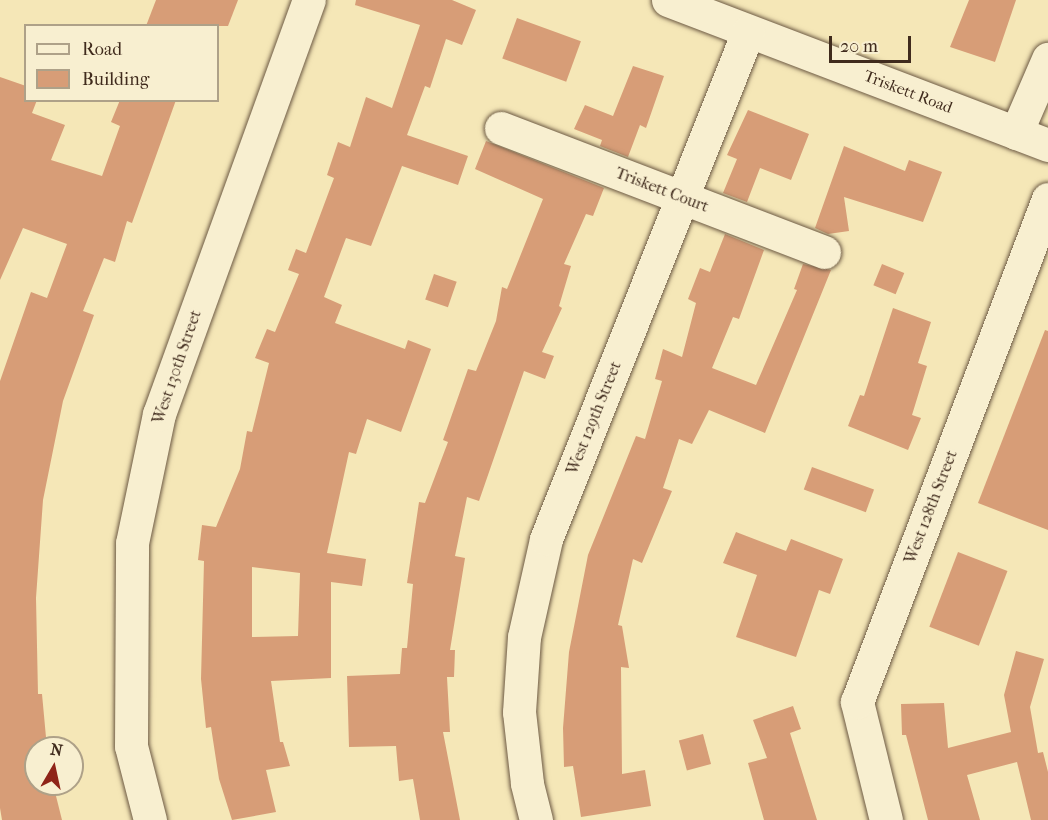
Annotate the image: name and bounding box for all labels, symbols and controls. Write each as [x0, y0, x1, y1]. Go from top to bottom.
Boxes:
legend [24, 24, 219, 102]
scale bar [832, 24, 914, 62]
text: 20 m [840, 36, 878, 57]
text: Road [82, 39, 122, 60]
street label: Triskett Road [861, 66, 955, 118]
text: Building [82, 69, 149, 90]
street label: Triskett Court [613, 163, 711, 217]
street label: West 130th Street [149, 308, 205, 426]
street label: West 129th Street [563, 359, 625, 477]
street label: West 128th Street [901, 448, 961, 566]
north arrow [24, 736, 84, 796]
text: N [49, 739, 64, 760]

